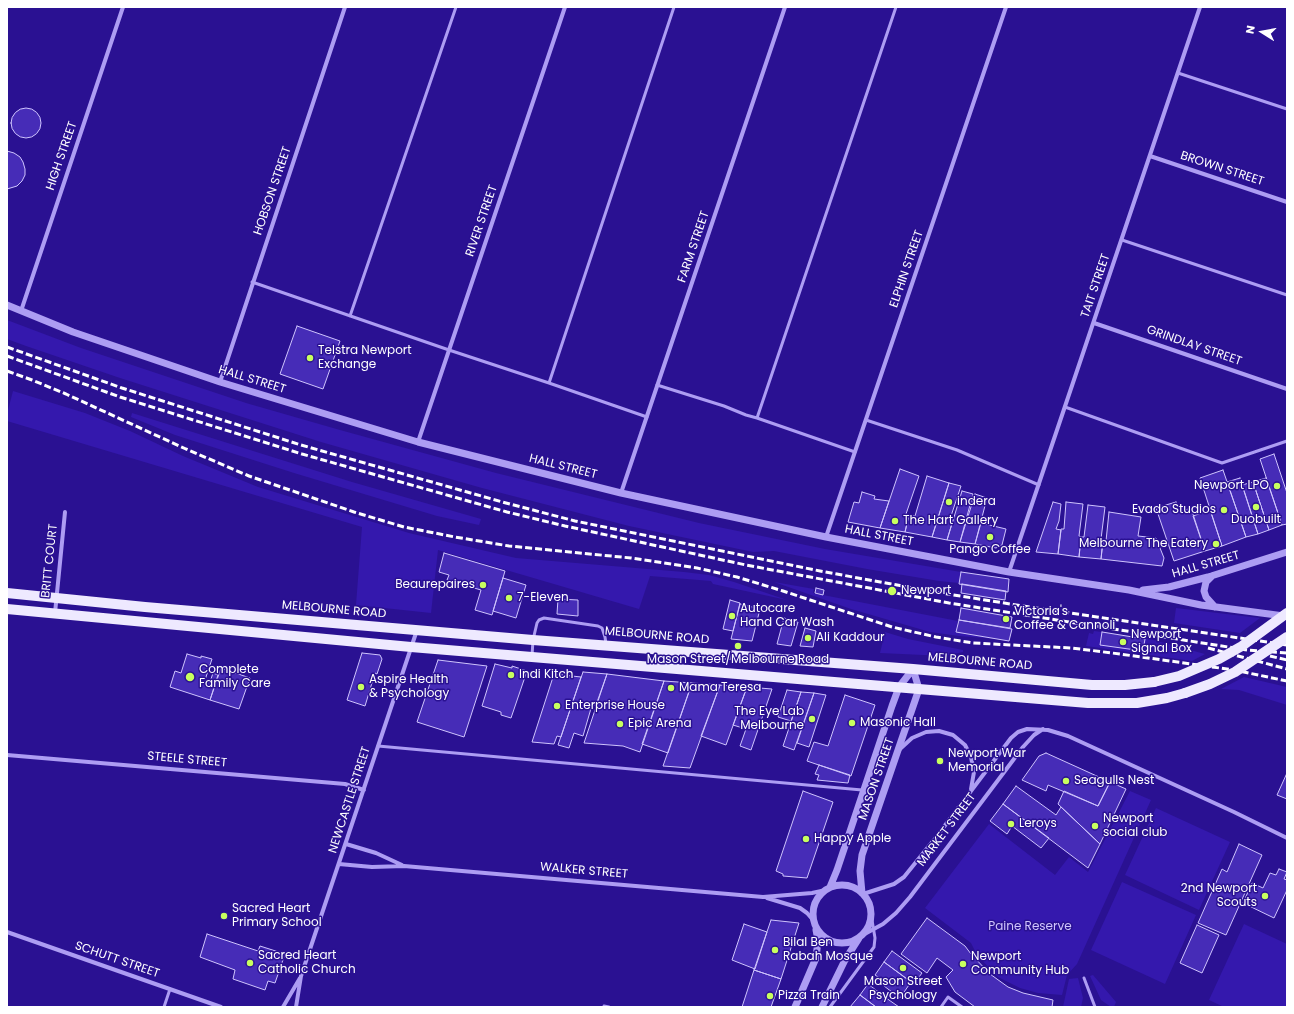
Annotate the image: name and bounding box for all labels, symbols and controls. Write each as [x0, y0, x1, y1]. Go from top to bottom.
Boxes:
north arrow [1242, 12, 1282, 52]
text: N [1242, 24, 1259, 35]
street label: HIGH STREET [44, 120, 80, 192]
street label: HOBSON STREET [251, 145, 295, 237]
street label: BROWN STREET [1178, 149, 1266, 189]
street label: RIVER STREET [463, 183, 501, 259]
street label: FARM STREET [675, 209, 713, 285]
street label: ELPHIN STREET [887, 228, 927, 310]
street label: TAIT STREET [1078, 252, 1114, 320]
street label: GRINDLAY STREET [1145, 323, 1243, 369]
place label: Telstra Newport Exchange [318, 344, 412, 372]
marker: Telstra Newport Exchange [305, 353, 315, 363]
street label: HALL STREET [217, 363, 287, 397]
street label: HALL STREET [527, 452, 599, 482]
place label: Newport LPO [1194, 479, 1269, 493]
marker: Newport LPO [1272, 481, 1282, 491]
place label: indera [957, 495, 996, 509]
marker: indera [944, 497, 954, 507]
marker: Duobuilt [1251, 502, 1261, 512]
place label: Evado Studios [1132, 503, 1216, 517]
marker: Evado Studios [1219, 505, 1229, 515]
place label: Duobuilt [1231, 513, 1281, 527]
place label: The Hart Gallery [903, 514, 998, 528]
marker: The Hart Gallery [890, 516, 900, 526]
street label: HALL STREET [843, 522, 915, 550]
street label: BRITT COURT [39, 523, 61, 599]
marker: Pango Coffee [985, 532, 995, 542]
place label: Melbourne The Eatery [1079, 537, 1208, 551]
marker: Melbourne The Eatery [1211, 539, 1221, 549]
place label: Pango Coffee [949, 543, 1031, 557]
street label: HALL STREET [1171, 548, 1241, 582]
place label: Beaurepaires [395, 578, 475, 592]
marker: Beaurepaires [478, 580, 488, 590]
place label: Newport [901, 584, 951, 598]
marker: Newport [886, 585, 898, 597]
place label: 7-Eleven [517, 591, 569, 605]
marker: 7-Eleven [504, 593, 514, 603]
street label: MELBOURNE ROAD [281, 598, 387, 622]
place label: Autocare Hand Car Wash [740, 602, 834, 630]
place label: Victoria's Coffee & Cannoli [1014, 605, 1115, 633]
marker: Autocare Hand Car Wash [727, 611, 737, 621]
marker: Victoria's Coffee & Cannoli [1001, 614, 1011, 624]
street label: MELBOURNE ROAD [604, 624, 710, 648]
place label: Newport Signal Box [1131, 628, 1192, 656]
place label: Ali Kaddour [816, 631, 885, 645]
marker: Ali Kaddour [803, 633, 813, 643]
marker: Newport Signal Box [1118, 637, 1128, 647]
marker: Mason Street/Melbourne Road [733, 641, 743, 651]
street label: MELBOURNE ROAD [927, 650, 1033, 674]
place label: Mason Street/Melbourne Road [647, 653, 829, 667]
place label: Complete Family Care [199, 663, 271, 691]
place label: Indi Kitch [519, 668, 573, 682]
marker: Indi Kitch [506, 670, 516, 680]
marker: Complete Family Care [184, 671, 196, 683]
place label: Aspire Health & Psychology [369, 673, 449, 701]
place label: Mama Teresa [679, 681, 761, 695]
marker: Aspire Health & Psychology [356, 682, 366, 692]
marker: Mama Teresa [666, 683, 676, 693]
place label: Enterprise House [565, 699, 665, 713]
marker: Enterprise House [552, 701, 562, 711]
place label: The Eye Lab Melbourne [734, 705, 804, 733]
marker: The Eye Lab Melbourne [807, 714, 817, 724]
place label: Masonic Hall [860, 716, 936, 730]
place label: Epic Arena [628, 717, 692, 731]
marker: Masonic Hall [847, 718, 857, 728]
marker: Epic Arena [615, 719, 625, 729]
street label: MASON STREET [856, 736, 898, 822]
street label: NEWCASTLE STREET [326, 745, 374, 855]
place label: Newport War Memorial [948, 747, 1026, 775]
street label: STEELE STREET [147, 749, 227, 771]
marker: Newport War Memorial [935, 756, 945, 766]
place label: Seagulls Nest [1074, 774, 1154, 788]
marker: Seagulls Nest [1061, 776, 1071, 786]
street label: MARKET STREET [915, 790, 979, 870]
place label: Newport social club [1103, 812, 1167, 840]
place label: Leroys [1019, 817, 1057, 831]
marker: Leroys [1006, 819, 1016, 829]
marker: Newport social club [1090, 821, 1100, 831]
place label: Happy Apple [814, 832, 891, 846]
marker: Happy Apple [801, 834, 811, 844]
street label: WALKER STREET [539, 860, 629, 882]
place label: 2nd Newport Scouts [1181, 882, 1257, 910]
marker: 2nd Newport Scouts [1260, 891, 1270, 901]
place label: Sacred Heart Primary School [232, 902, 322, 930]
marker: Sacred Heart Primary School [219, 911, 229, 921]
park label: Paine Reserve [988, 920, 1072, 934]
place label: Bilal Ben Rabah Mosque [783, 936, 873, 964]
street label: SCHUTT STREET [73, 939, 161, 981]
marker: Bilal Ben Rabah Mosque [770, 945, 780, 955]
place label: Sacred Heart Catholic Church [258, 949, 356, 977]
place label: Newport Community Hub [971, 950, 1069, 978]
marker: Sacred Heart Catholic Church [245, 958, 255, 968]
marker: Newport Community Hub [958, 959, 968, 969]
marker: Mason Street Psychology [898, 963, 908, 973]
place label: Mason Street Psychology [864, 975, 942, 1003]
place label: Pizza Train [778, 989, 840, 1003]
marker: Pizza Train [765, 991, 775, 1001]

